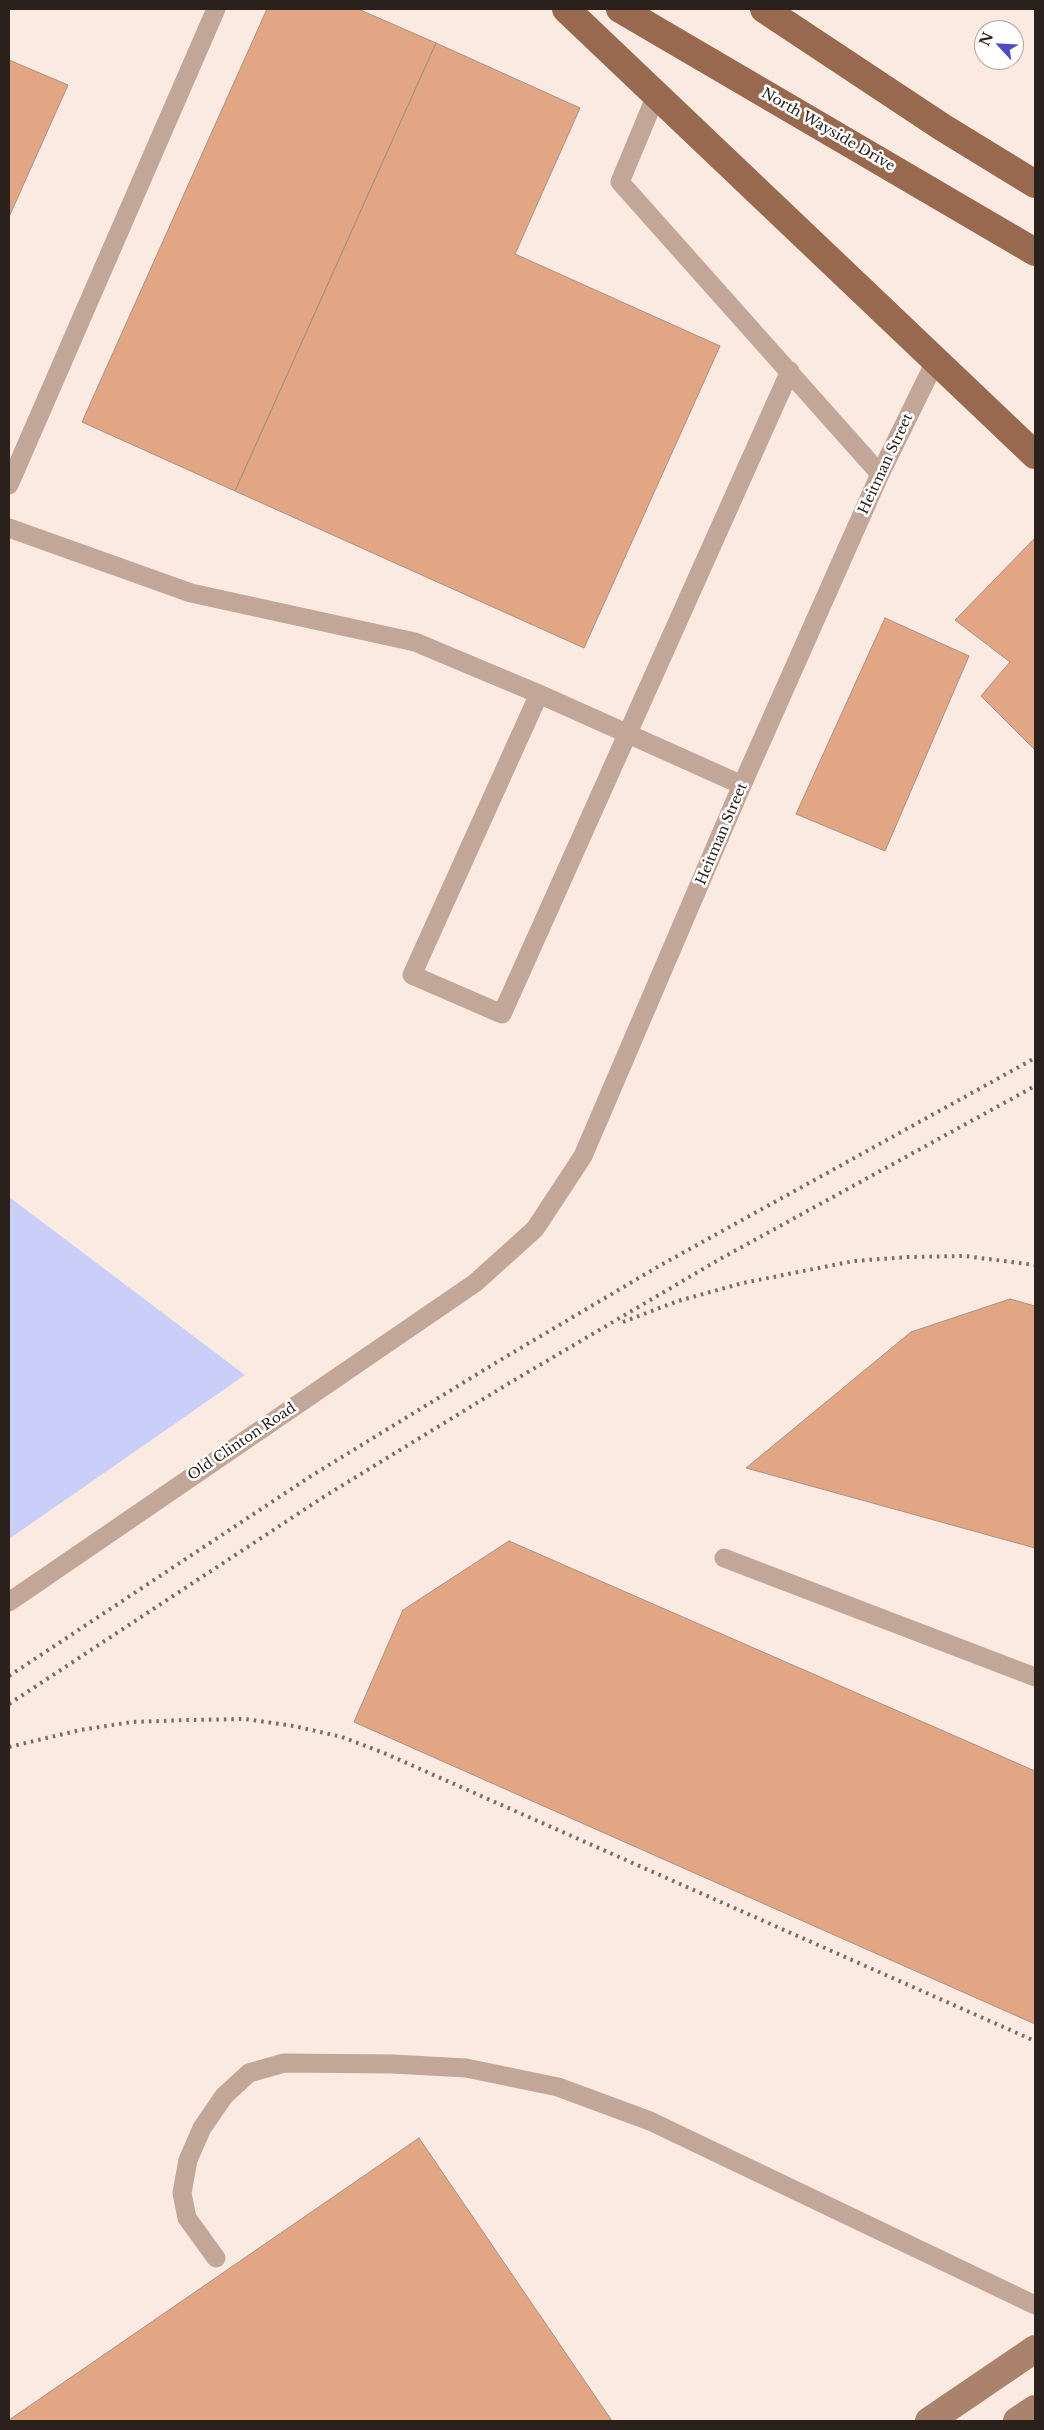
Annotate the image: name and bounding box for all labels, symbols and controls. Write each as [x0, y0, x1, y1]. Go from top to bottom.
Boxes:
north arrow [974, 20, 1024, 70]
text: N [975, 29, 997, 49]
street label: North Wayside Drive [758, 85, 898, 175]
street label: Heitman Street [855, 411, 917, 517]
street label: Heitman Street [693, 780, 751, 888]
street label: Old Clinton Road [185, 1400, 299, 1484]

